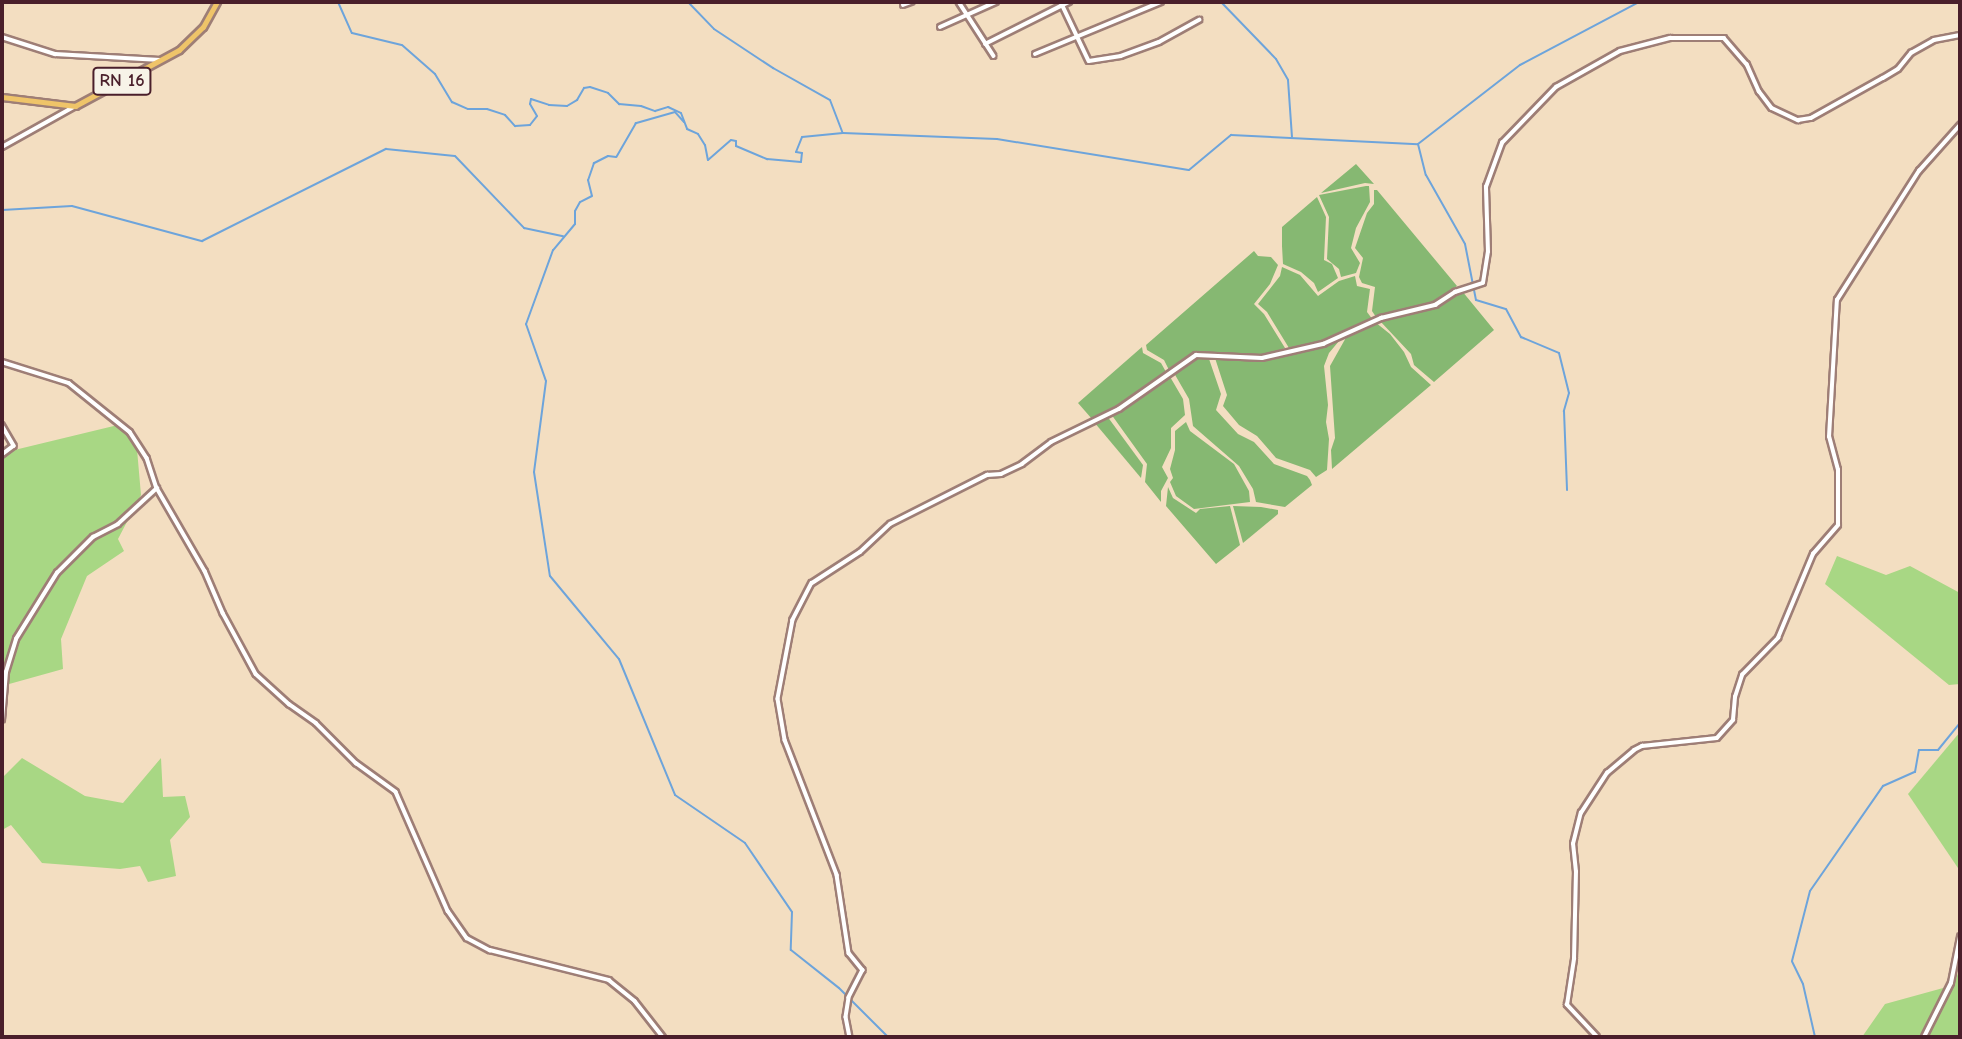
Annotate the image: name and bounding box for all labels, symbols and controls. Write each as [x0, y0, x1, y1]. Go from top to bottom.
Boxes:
road number: RN 16 [92, 66, 152, 96]

